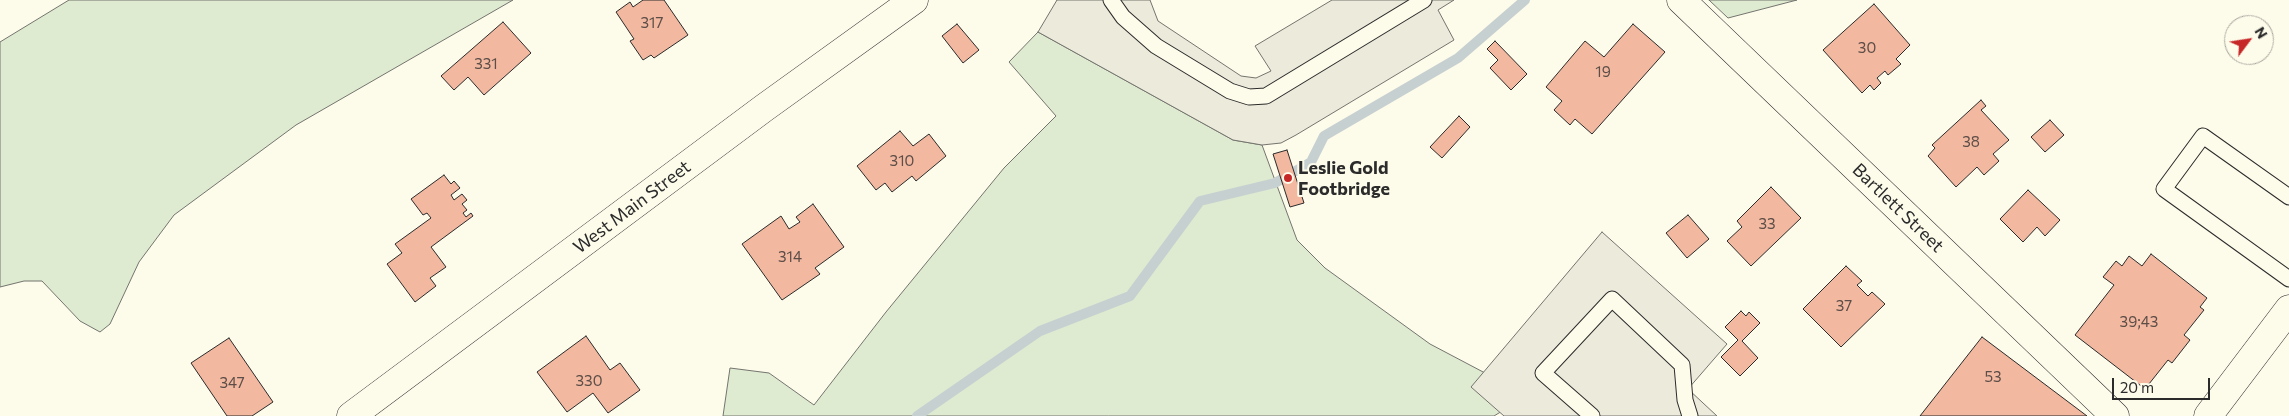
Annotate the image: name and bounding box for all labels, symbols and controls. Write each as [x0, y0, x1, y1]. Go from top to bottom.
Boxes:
house number: 317 [641, 14, 663, 32]
north arrow [2224, 15, 2274, 65]
text: N [2251, 24, 2271, 41]
house number: 30 [1858, 39, 1876, 57]
house number: 331 [474, 55, 498, 73]
house number: 19 [1595, 63, 1611, 81]
house number: 38 [1962, 133, 1980, 151]
house number: 310 [890, 152, 914, 170]
street label: West Main Street [569, 156, 695, 258]
place label: Leslie Gold Footbridge [1298, 157, 1390, 200]
street label: Bartlett Street [1848, 159, 1948, 257]
marker: Leslie Gold Footbridge [1282, 172, 1294, 184]
house number: 33 [1758, 215, 1776, 233]
house number: 314 [778, 248, 802, 266]
house number: 37 [1836, 297, 1852, 315]
house number: 39;43 [2120, 313, 2158, 331]
house number: 53 [1984, 368, 2002, 386]
scale bar [2114, 368, 2212, 400]
house number: 330 [576, 372, 602, 390]
house number: 347 [219, 374, 245, 392]
text: 20 m [2120, 378, 2154, 396]

